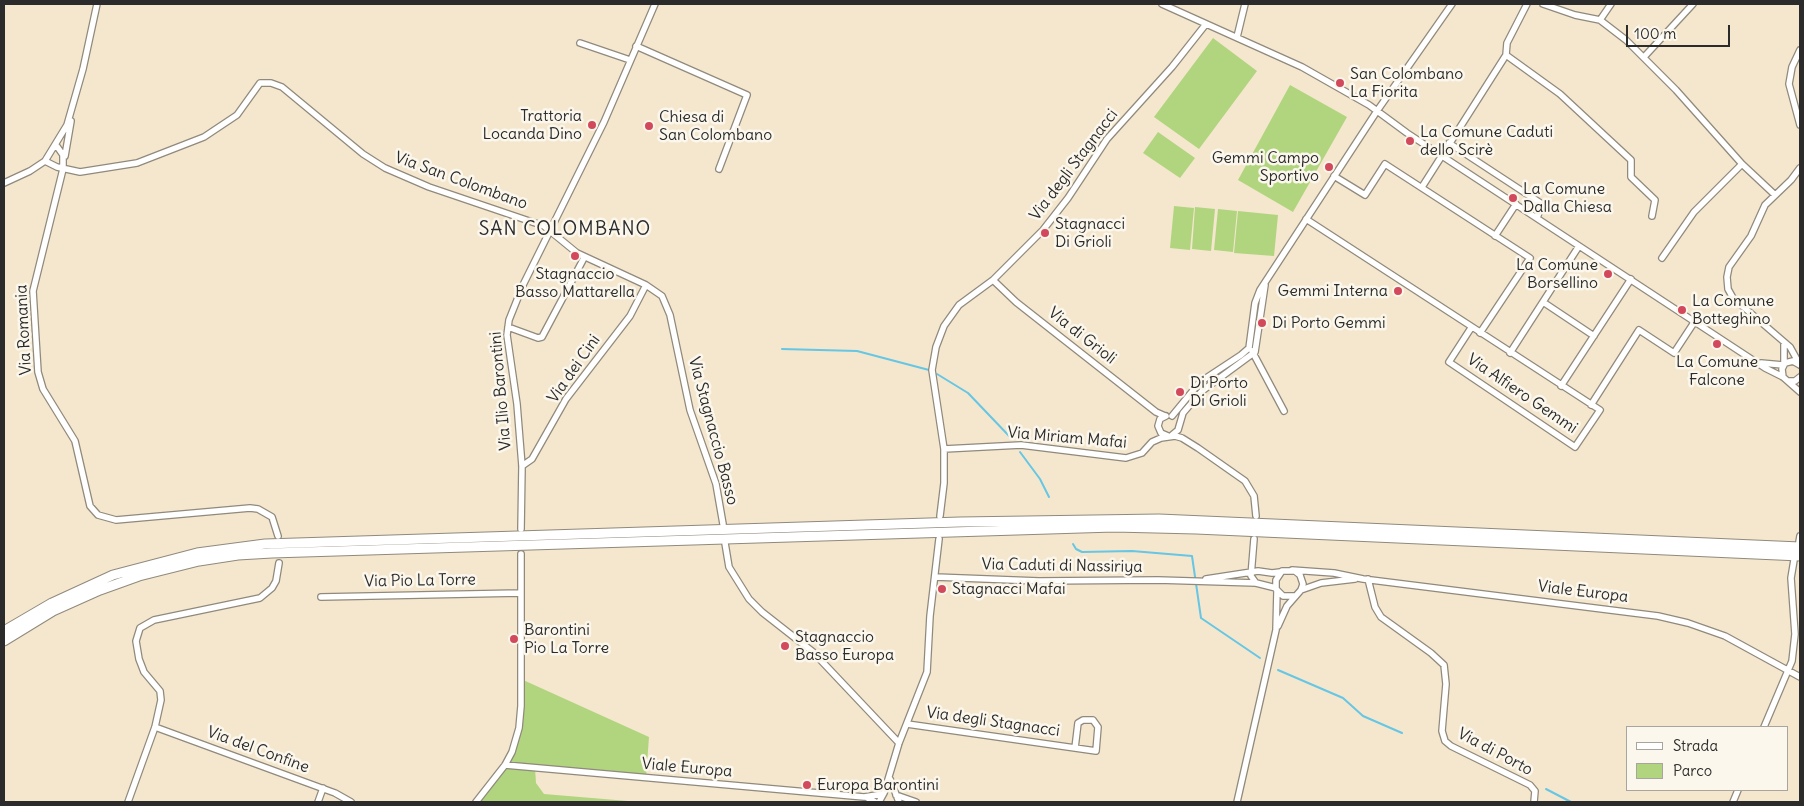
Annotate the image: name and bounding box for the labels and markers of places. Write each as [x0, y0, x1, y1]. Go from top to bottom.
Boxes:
place label: San Colombano La Fiorita [1350, 64, 1463, 102]
marker: San Colombano La Fiorita [1334, 77, 1346, 89]
place label: Trattoria Locanda Dino [483, 106, 582, 144]
place label: Chiesa di San Colombano [659, 107, 772, 145]
marker: Trattoria Locanda Dino [586, 119, 598, 131]
marker: Chiesa di San Colombano [643, 120, 655, 132]
place label: La Comune Caduti dello Scirè [1420, 122, 1553, 160]
marker: La Comune Caduti dello Scirè [1404, 135, 1416, 147]
place label: Gemmi Campo Sportivo [1212, 148, 1319, 186]
marker: Gemmi Campo Sportivo [1323, 161, 1335, 173]
place label: La Comune Dalla Chiesa [1523, 179, 1612, 217]
marker: La Comune Dalla Chiesa [1507, 192, 1519, 204]
place label: Stagnacci Di Grioli [1055, 214, 1125, 252]
marker: Stagnacci Di Grioli [1039, 227, 1051, 239]
marker: Stagnaccio Basso Mattarella [569, 250, 581, 262]
place label: La Comune Borsellino [1516, 255, 1598, 293]
place label: Stagnaccio Basso Mattarella [515, 264, 635, 302]
marker: La Comune Borsellino [1602, 268, 1614, 280]
place label: Gemmi Interna [1278, 281, 1388, 301]
marker: Gemmi Interna [1392, 285, 1404, 297]
place label: La Comune Botteghino [1692, 291, 1774, 329]
marker: La Comune Botteghino [1676, 304, 1688, 316]
place label: Di Porto Gemmi [1272, 313, 1386, 333]
marker: Di Porto Gemmi [1256, 317, 1268, 329]
marker: La Comune Falcone [1711, 338, 1723, 350]
place label: La Comune Falcone [1676, 352, 1758, 390]
place label: Di Porto Di Grioli [1190, 373, 1248, 411]
marker: Di Porto Di Grioli [1174, 386, 1186, 398]
place label: Stagnacci Mafai [952, 579, 1066, 599]
marker: Stagnacci Mafai [936, 583, 948, 595]
place label: Barontini Pio La Torre [524, 620, 609, 658]
place label: Stagnaccio Basso Europa [795, 627, 894, 665]
marker: Barontini Pio La Torre [508, 633, 520, 645]
marker: Stagnaccio Basso Europa [779, 640, 791, 652]
place label: Europa Barontini [817, 775, 939, 795]
marker: Europa Barontini [801, 779, 813, 791]

